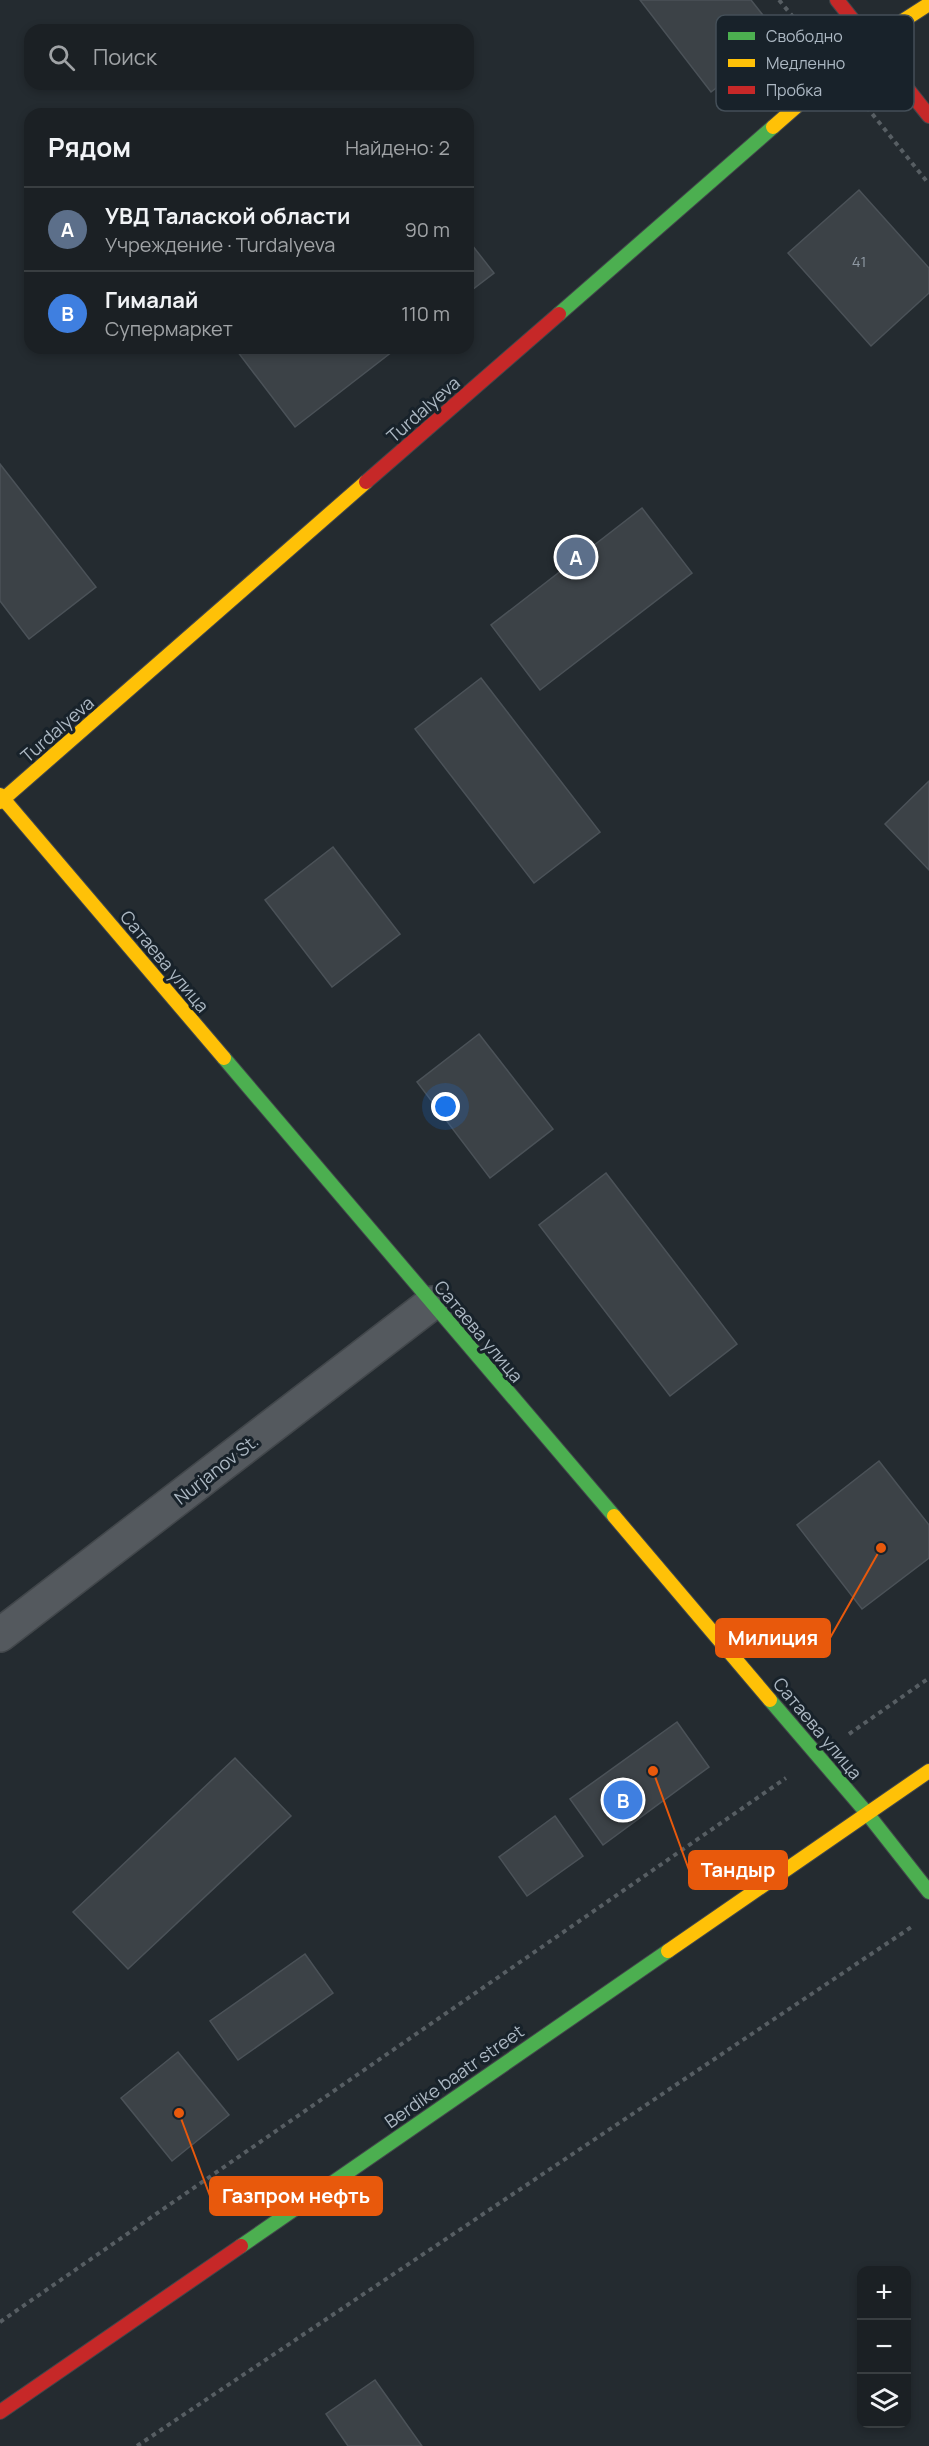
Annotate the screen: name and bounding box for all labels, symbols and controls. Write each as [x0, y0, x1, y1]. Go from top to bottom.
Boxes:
legend [716, 15, 914, 111]
search box [24, 24, 474, 90]
text: Свободно [766, 25, 843, 47]
icon: search [45, 41, 78, 74]
text: Поиск [93, 42, 157, 72]
text: Медленно [766, 52, 845, 74]
text: Пробка [766, 79, 822, 101]
text: Рядом [48, 129, 131, 165]
text: Найдено: 2 [345, 134, 450, 161]
text: УВД Талаской области [105, 201, 350, 231]
text: A [61, 216, 74, 243]
text: 90 m [404, 216, 450, 243]
text: Учреждение · Turdalyeva [105, 231, 335, 258]
house number: 41 [852, 251, 866, 272]
text: Гималай [105, 285, 198, 315]
text: B [61, 300, 74, 327]
text: 110 m [401, 300, 450, 327]
text: Супермаркет [105, 315, 233, 342]
street label: Turdalyeva [381, 371, 465, 447]
pin: A [556, 534, 596, 580]
street label: Turdalyeva [15, 691, 99, 767]
street label: Сатаева улица [115, 905, 215, 1017]
your location [431, 1092, 460, 1121]
street label: Сатаева улица [429, 1275, 529, 1387]
street label: Nurjanov St. [169, 1429, 263, 1509]
callout: Милиция [716, 1619, 830, 1657]
text: Милиция [728, 1624, 818, 1651]
street label: Сатаева улица [768, 1672, 868, 1784]
pin: B [604, 1778, 642, 1822]
callout: Тандыр [689, 1851, 787, 1889]
text: Тандыр [701, 1856, 775, 1883]
street label: Berdike baatr street [380, 2019, 528, 2133]
callout: Газпром нефть [210, 2177, 382, 2215]
text: Газпром нефть [222, 2182, 370, 2209]
map controls [857, 2266, 911, 2428]
button: + [857, 2266, 911, 2320]
button: − [857, 2320, 911, 2374]
button: layers [857, 2374, 911, 2428]

